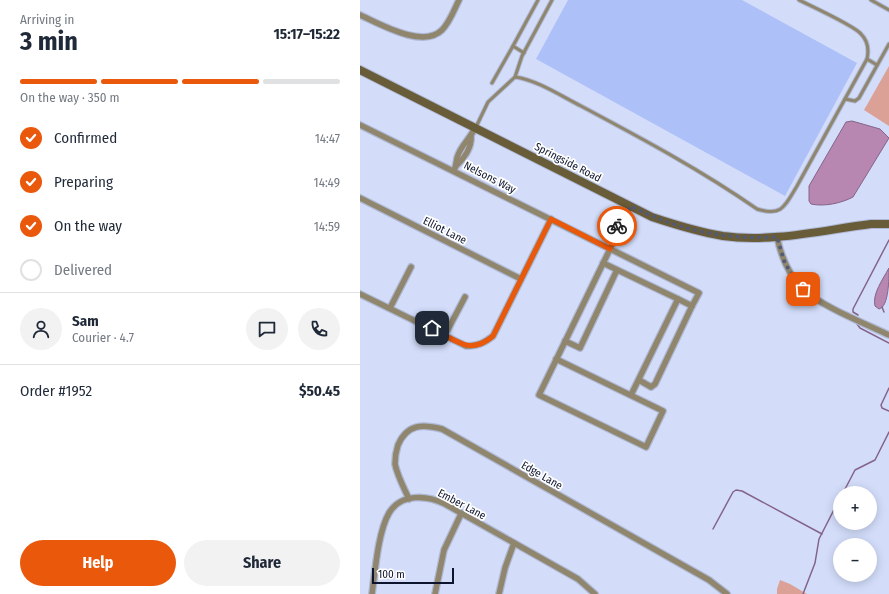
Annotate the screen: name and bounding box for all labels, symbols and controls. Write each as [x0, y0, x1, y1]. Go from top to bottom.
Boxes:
text: Arriving in [20, 12, 74, 27]
text: 15:17–15:22 [274, 25, 340, 43]
text: 3 min [20, 26, 78, 57]
text: On the way · 350 m [20, 90, 120, 105]
icon: check [20, 127, 42, 149]
text: Confirmed [54, 129, 117, 147]
text: 14:47 [315, 131, 340, 146]
street label: Springside Road [532, 140, 603, 185]
street label: Nelsons Way [462, 159, 518, 196]
icon: check [20, 171, 42, 193]
text: Preparing [54, 173, 113, 191]
text: 14:49 [314, 175, 340, 190]
courier [597, 206, 637, 246]
street label: Elliot Lane [421, 214, 469, 247]
icon: check [20, 215, 42, 237]
icon: bike [606, 215, 628, 237]
text: On the way [54, 217, 122, 235]
text: 14:59 [314, 219, 340, 234]
text: Delivered [54, 261, 112, 279]
pin [786, 272, 820, 306]
icon: bag [792, 278, 814, 300]
button: person [20, 308, 62, 350]
button: chat [246, 308, 288, 350]
button: phone [298, 308, 340, 350]
pin [415, 311, 449, 345]
text: Sam [72, 312, 99, 330]
icon: home [421, 317, 443, 339]
text: Courier · 4.7 [72, 330, 134, 345]
text: Order #1952 [20, 382, 92, 400]
text: $50.45 [299, 382, 340, 400]
street label: Edge Lane [519, 458, 565, 492]
street label: Ember Lane [435, 486, 488, 523]
map controls [833, 486, 877, 582]
button: + [833, 486, 877, 530]
button: − [833, 538, 877, 582]
button: Help [20, 540, 176, 586]
button: Share [184, 540, 340, 586]
scale bar [372, 566, 454, 585]
text: 100 m [378, 568, 405, 581]

